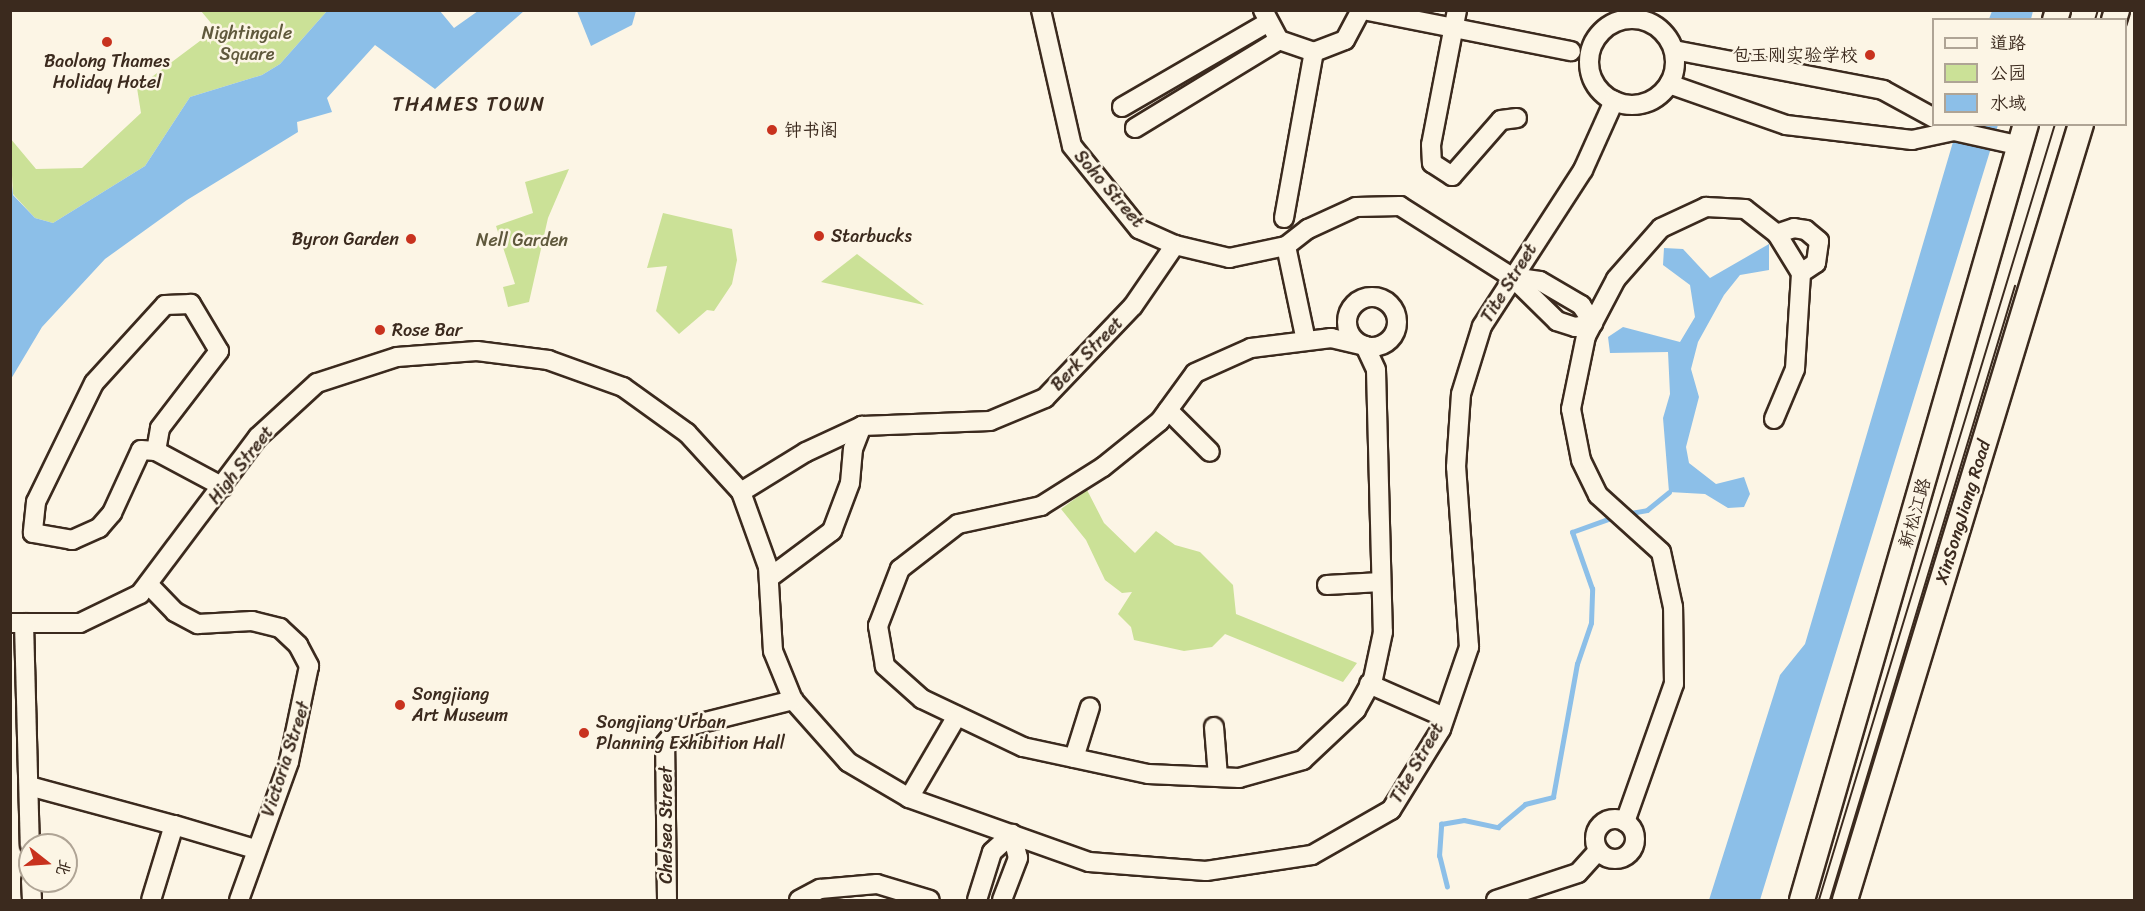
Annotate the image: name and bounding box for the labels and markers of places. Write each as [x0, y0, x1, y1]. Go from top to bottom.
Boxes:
marker: Baolong Thames Holiday Hotel [100, 35, 114, 49]
place label: 包玉刚实验学校 [1732, 44, 1858, 66]
marker: 包玉刚实验学校 [1863, 48, 1877, 62]
place label: Baolong Thames Holiday Hotel [44, 51, 170, 94]
place label: 钟书阁 [784, 119, 838, 141]
marker: 钟书阁 [765, 123, 779, 137]
place label: Starbucks [831, 225, 912, 247]
place label: Byron Garden [291, 228, 399, 250]
marker: Starbucks [812, 229, 826, 243]
marker: Byron Garden [404, 232, 418, 246]
place label: Rose Bar [392, 319, 462, 341]
marker: Rose Bar [373, 323, 387, 337]
place label: Songjiang Art Museum [412, 684, 509, 726]
marker: Songjiang Art Museum [393, 698, 407, 712]
place label: Songjiang Urban Planning Exhibition Hall [596, 712, 786, 754]
marker: Songjiang Urban Planning Exhibition Hall [577, 726, 591, 740]

